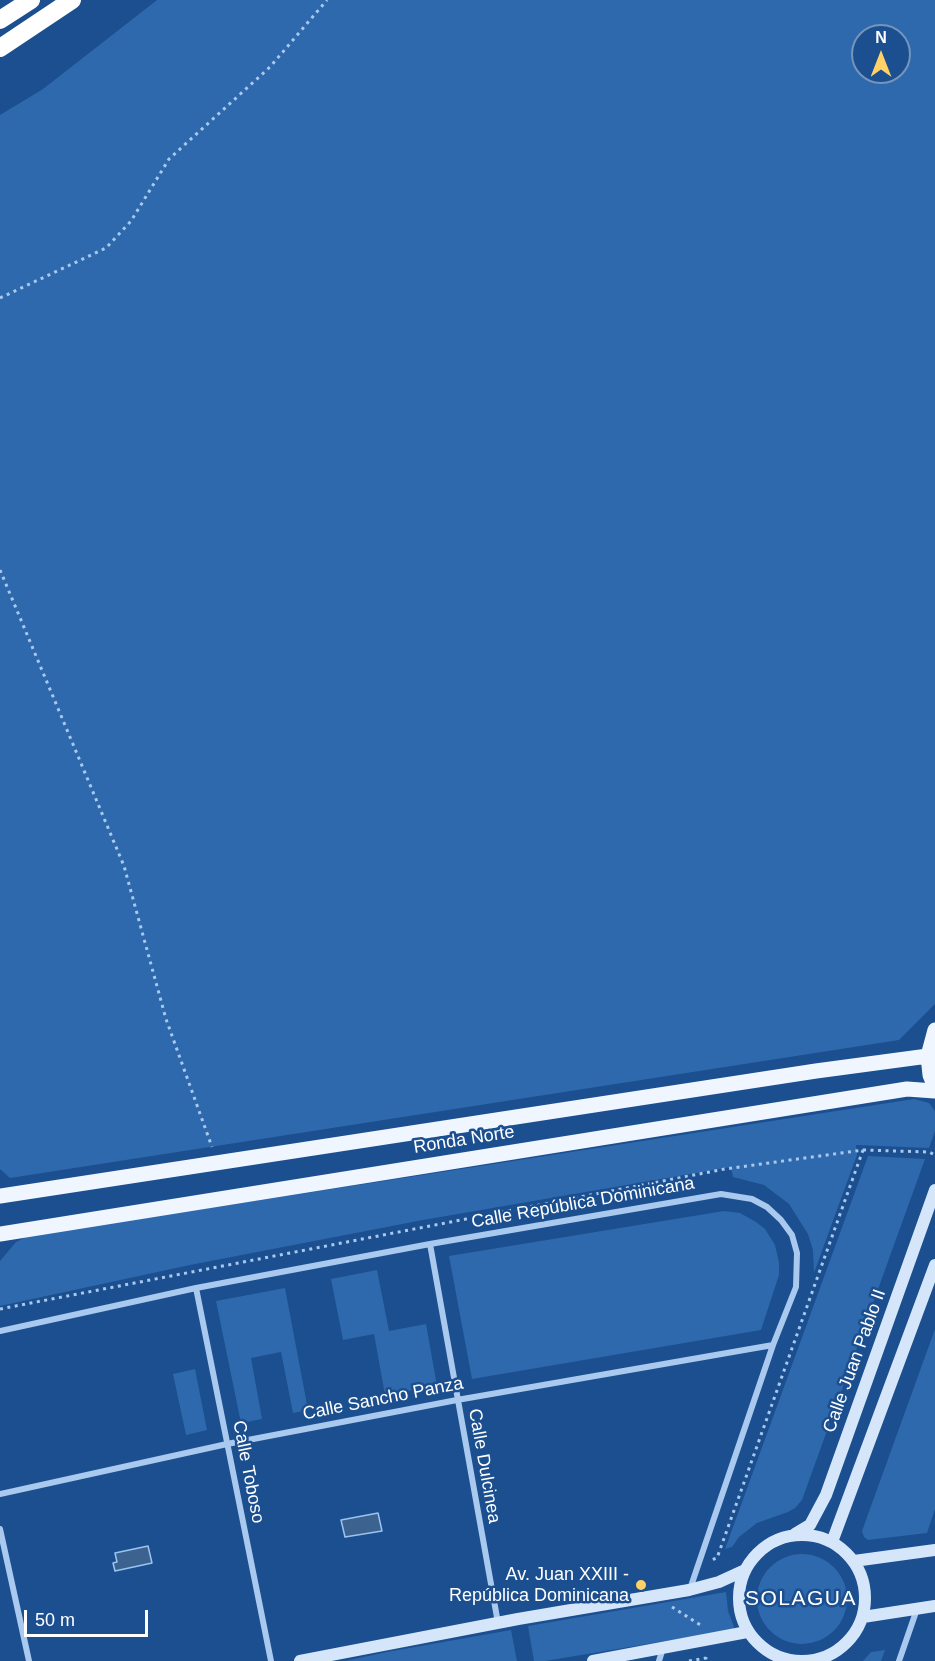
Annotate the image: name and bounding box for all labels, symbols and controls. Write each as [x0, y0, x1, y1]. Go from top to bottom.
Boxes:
north arrow [851, 24, 911, 84]
text: N [875, 29, 887, 46]
street label: Ronda Norte [412, 1121, 516, 1159]
street label: Calle República Dominicana [470, 1173, 696, 1233]
street label: Calle Juan Pablo II [819, 1286, 891, 1436]
street label: Calle Sancho Panza [301, 1373, 465, 1425]
street label: Calle Dulcinea [463, 1407, 505, 1525]
street label: Calle Toboso [227, 1419, 269, 1525]
place label: Av. Juan XXIII - República Dominicana [449, 1564, 629, 1606]
marker: Av. Juan XXIII - República Dominicana [634, 1578, 648, 1592]
district label: SOLAGUA [745, 1586, 857, 1612]
scale bar [27, 1598, 152, 1636]
text: 50 m [35, 1610, 75, 1630]

